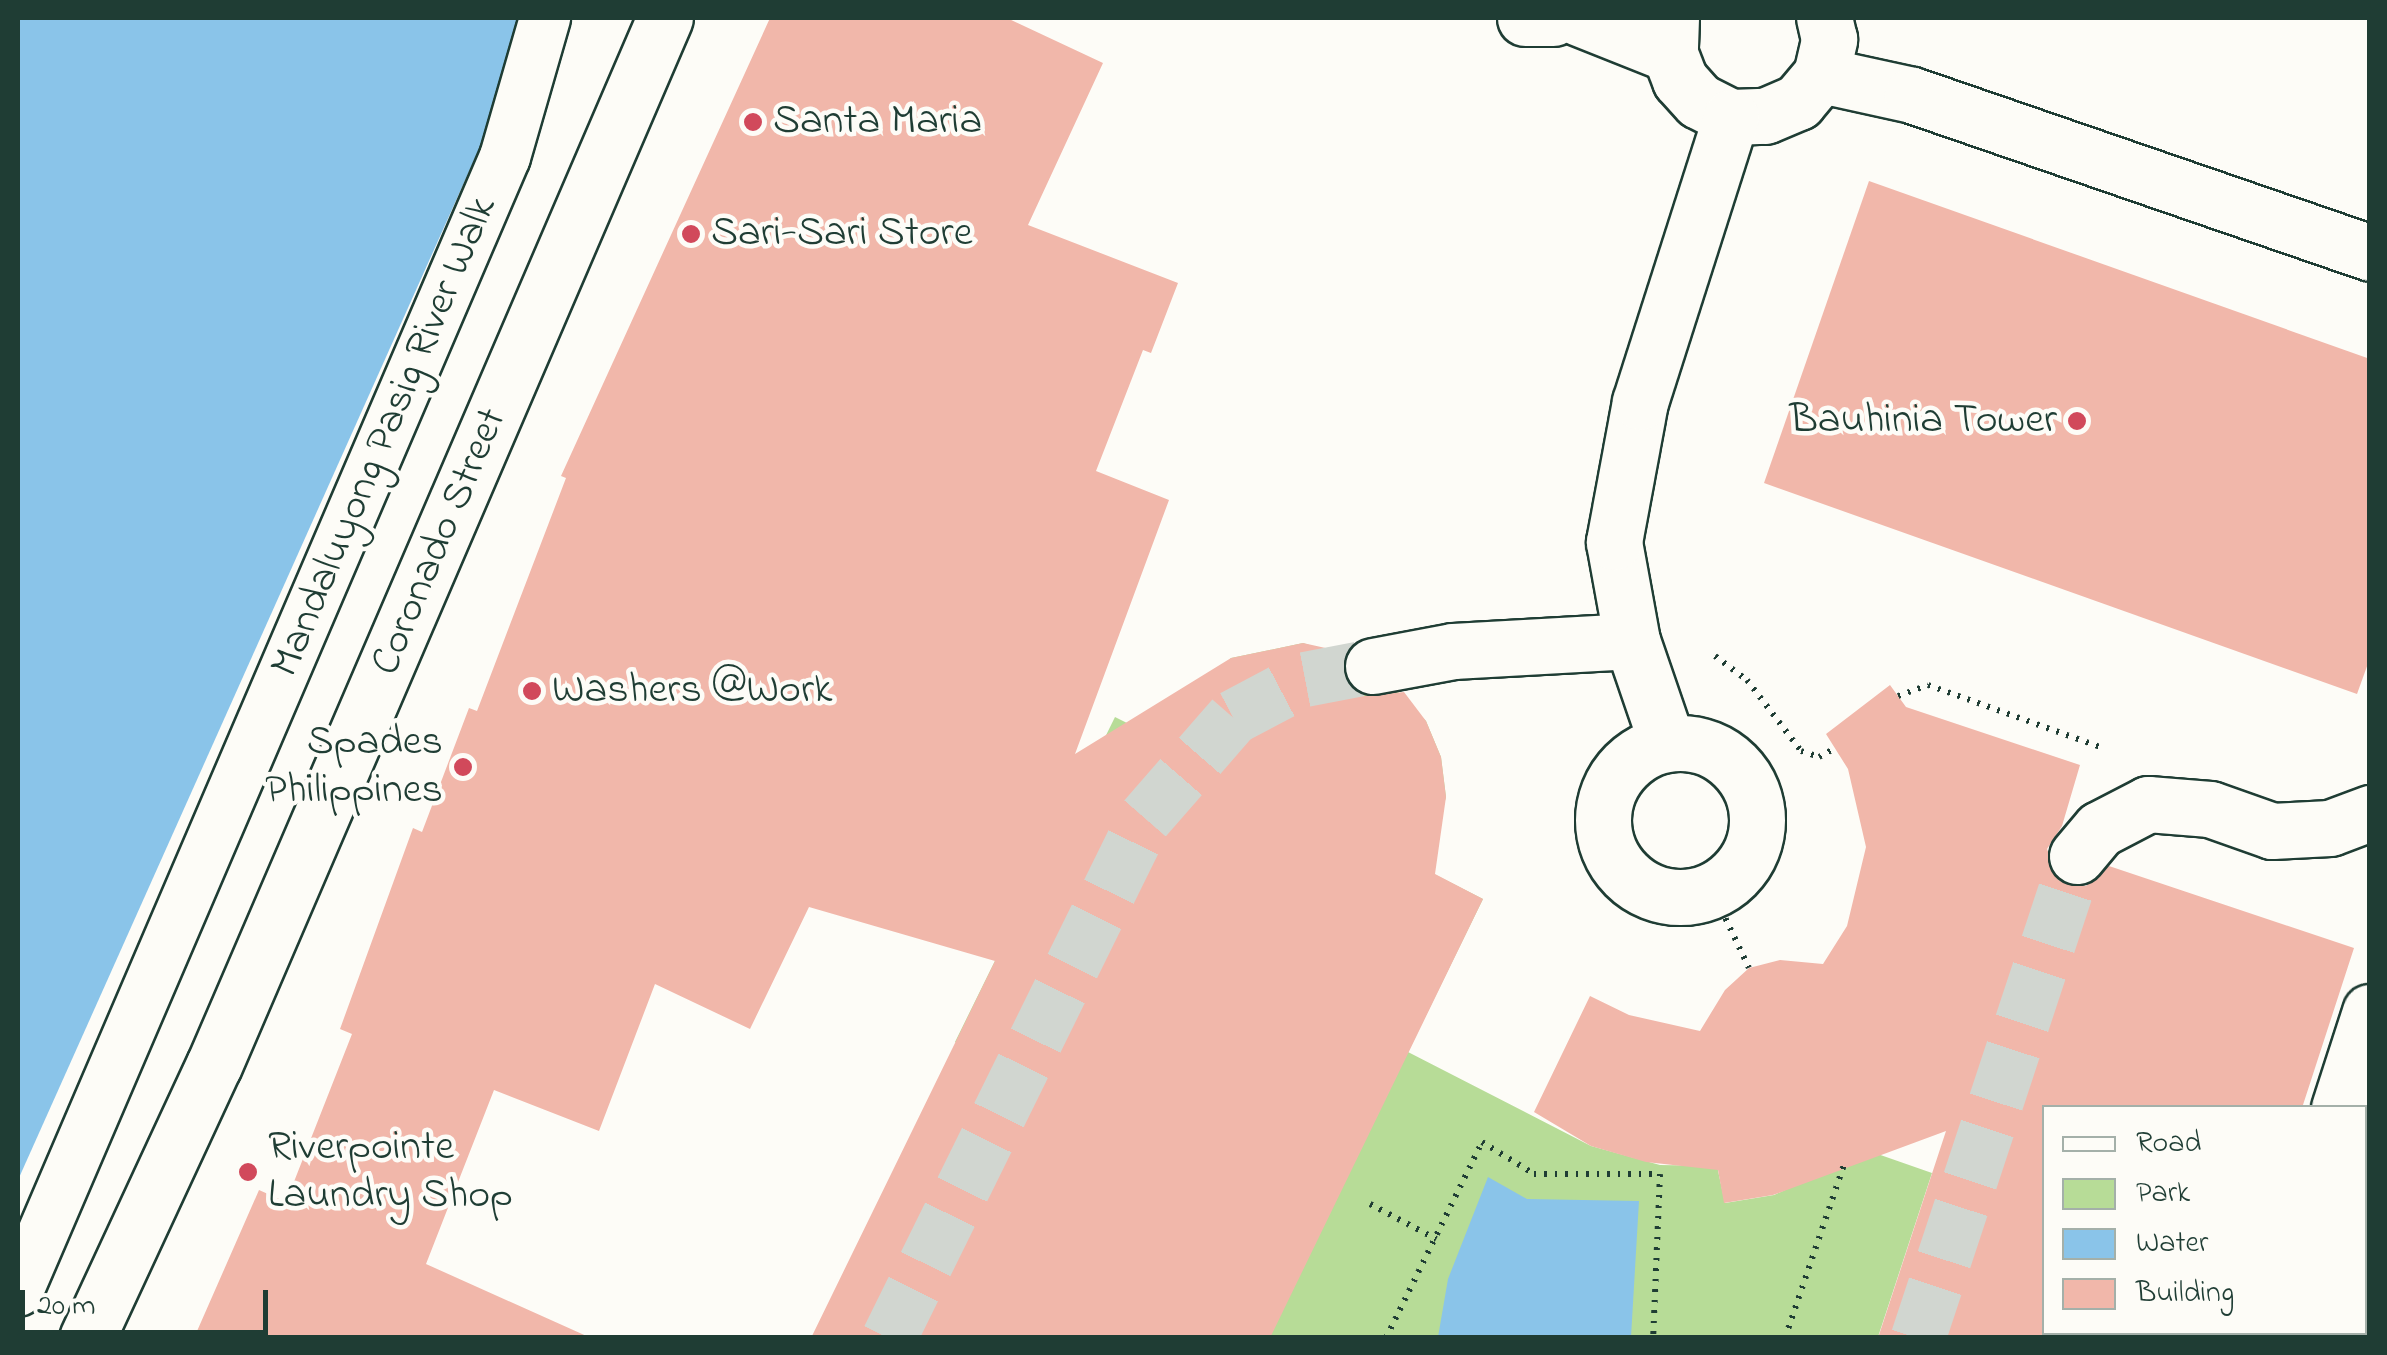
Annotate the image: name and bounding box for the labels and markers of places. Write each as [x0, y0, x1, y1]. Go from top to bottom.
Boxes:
place label: Santa Maria [773, 97, 982, 147]
marker: Santa Maria [742, 111, 764, 133]
place label: Sari-Sari Store [711, 209, 972, 259]
marker: Sari-Sari Store [680, 223, 702, 245]
place label: Bauhinia Tower [1790, 396, 2057, 446]
marker: Bauhinia Tower [2066, 410, 2088, 432]
place label: Washers @Work [552, 666, 832, 716]
marker: Washers @Work [521, 680, 543, 702]
place label: Spades Philippines [265, 718, 443, 816]
marker: Spades Philippines [452, 756, 474, 778]
place label: Riverpointe Laundry Shop [268, 1123, 513, 1222]
marker: Riverpointe Laundry Shop [237, 1161, 259, 1183]

